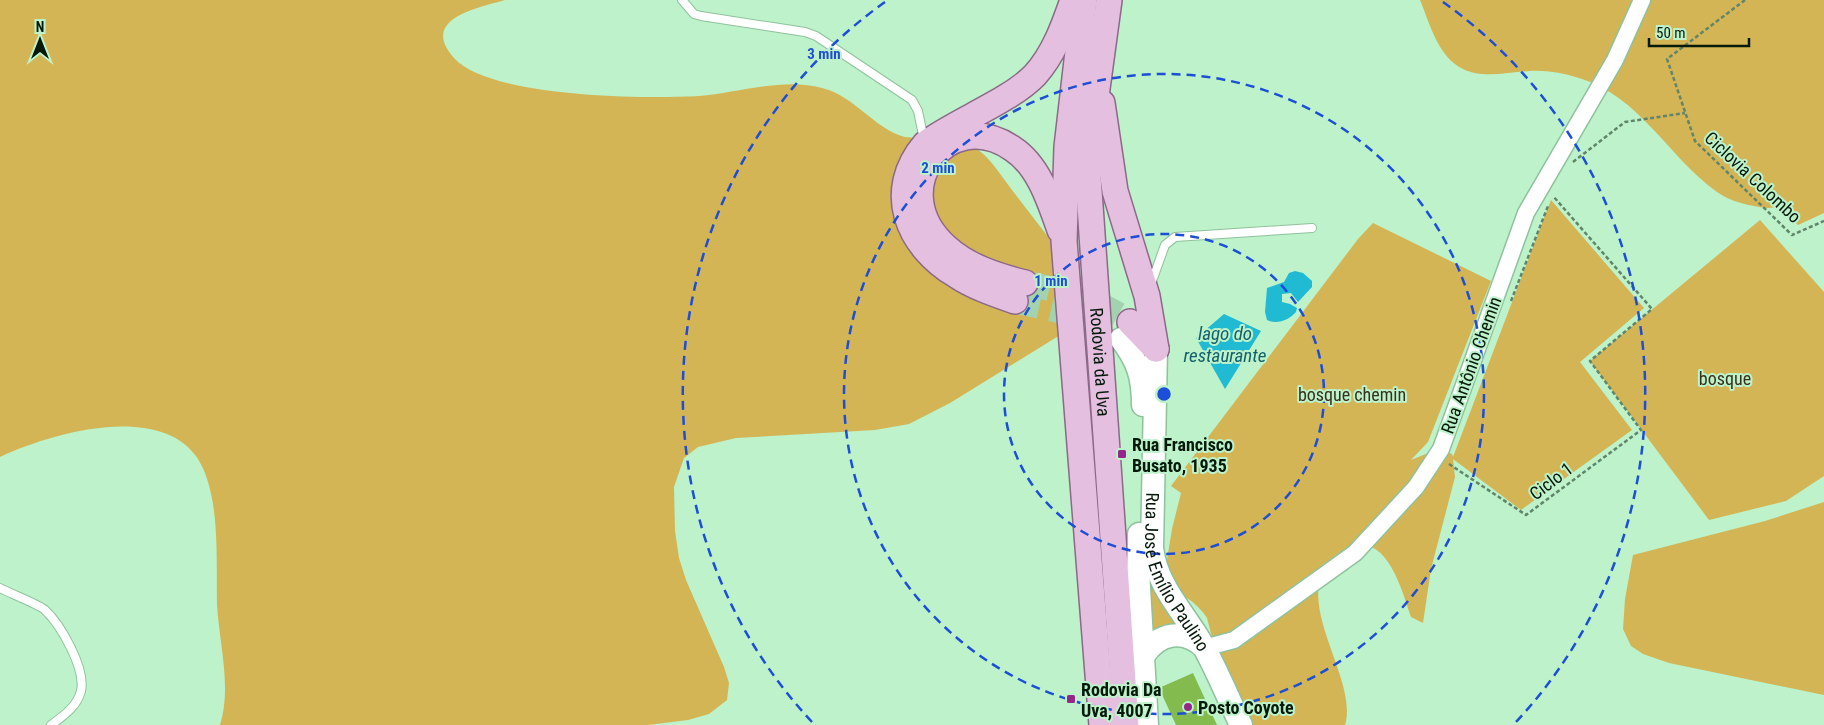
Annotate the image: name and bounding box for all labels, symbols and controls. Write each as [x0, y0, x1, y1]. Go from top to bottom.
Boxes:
north arrow [15, 15, 65, 65]
scale bar [1649, 15, 1749, 47]
text: N [36, 19, 44, 35]
text: 50 m [1656, 24, 1686, 42]
text: 3 min [807, 45, 841, 63]
street label: Ciclovia Colombo [1700, 127, 1806, 227]
text: 2 min [921, 159, 955, 177]
text: 1 min [1034, 272, 1068, 290]
street label: Rua Antônio Chemin [1436, 294, 1506, 436]
street label: Rodovia da Uva [1087, 307, 1115, 417]
water label: lago do restaurante [1184, 322, 1266, 367]
park label: bosque [1699, 368, 1751, 389]
park label: bosque chemin [1298, 384, 1406, 405]
centre of rings [1155, 385, 1173, 403]
place label: Rua Francisco Busato, 1935 [1132, 434, 1233, 476]
marker: Rua Francisco Busato, 1935 [1116, 448, 1128, 460]
street label: Ciclo 1 [1525, 458, 1577, 504]
street label: Rua José Emílio Paulino [1141, 492, 1214, 655]
place label: Rodovia Da Uva, 4007 [1081, 679, 1162, 721]
marker: Rodovia Da Uva, 4007 [1065, 693, 1077, 705]
place label: Posto Coyote [1198, 697, 1294, 718]
marker: Posto Coyote [1182, 701, 1194, 713]

